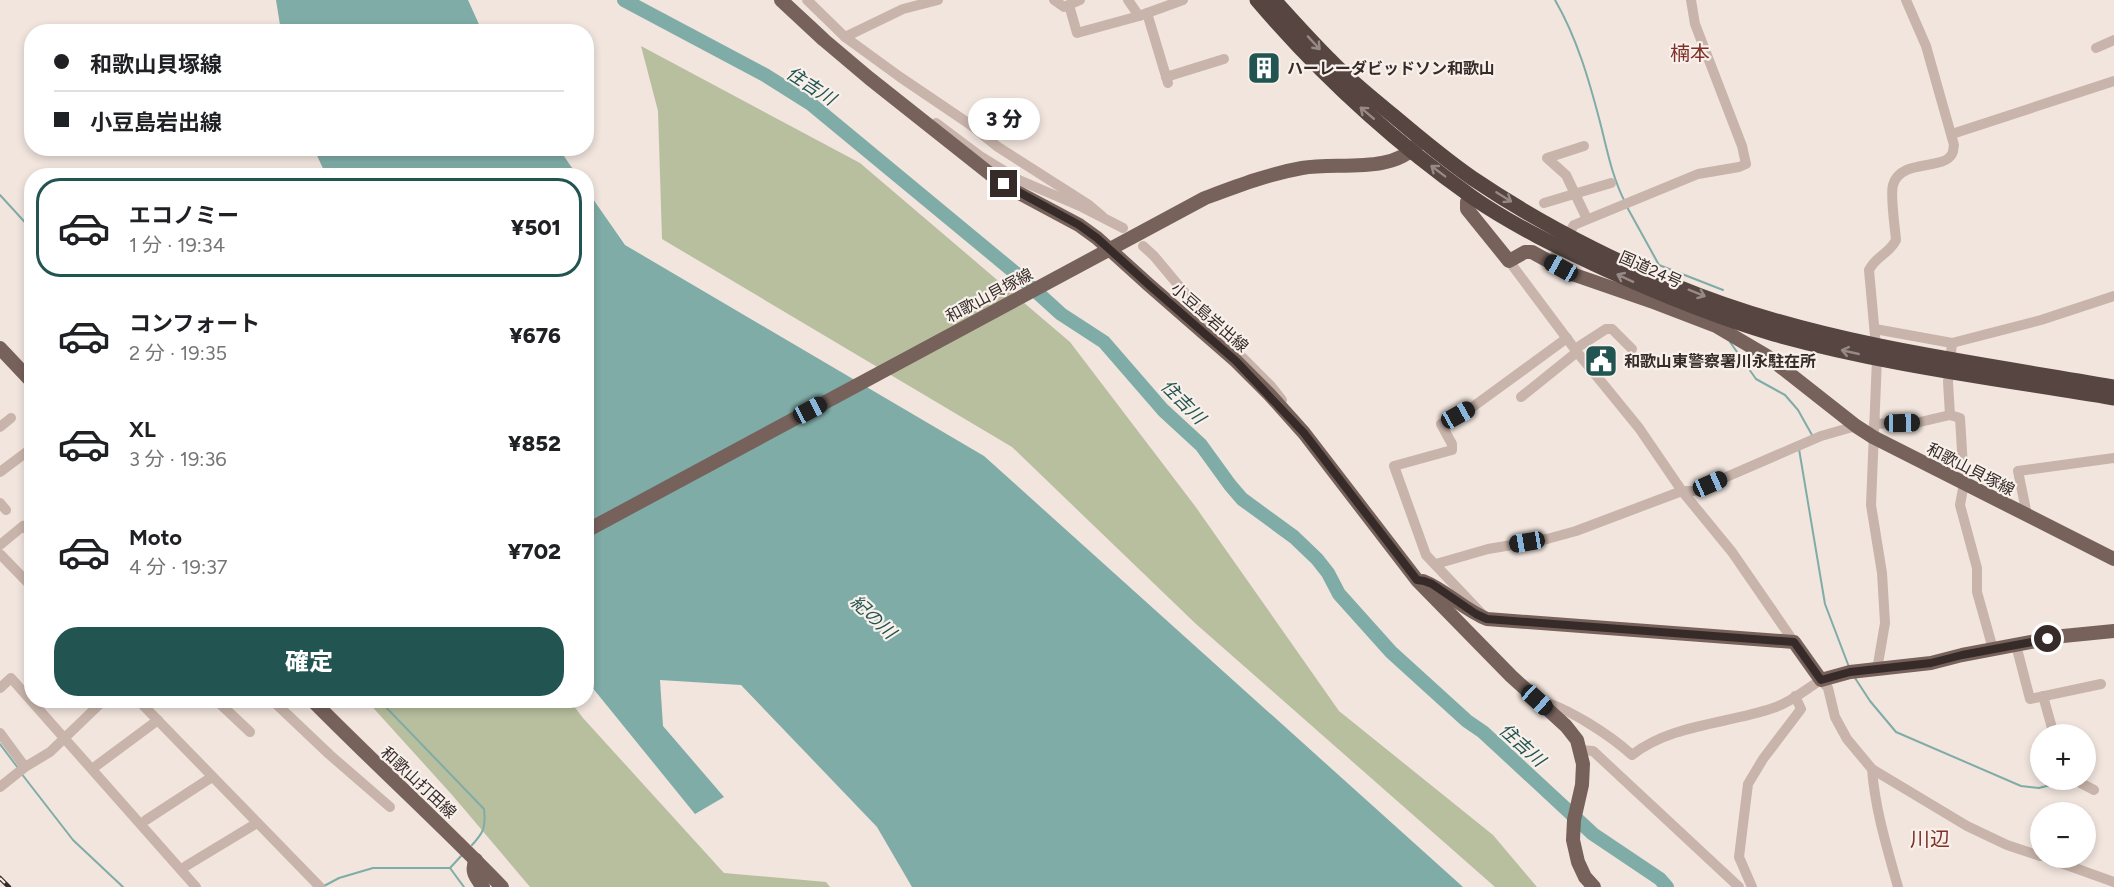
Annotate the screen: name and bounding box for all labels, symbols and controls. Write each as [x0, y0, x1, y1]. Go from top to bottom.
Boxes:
one-way arrow [1307, 35, 1321, 50]
district label: 楠本 [1670, 41, 1710, 65]
building icon: ハーレーダビッドソン和歌山 [1246, 50, 1282, 86]
text: 和歌山貝塚線 [90, 51, 222, 78]
place label: ハーレーダビッドソン和歌山 [1287, 59, 1495, 78]
water label: 住吉川 [782, 62, 841, 111]
callout: 3 分 [968, 97, 1040, 139]
one-way arrow [1360, 106, 1375, 120]
text: 3 分 [986, 107, 1022, 131]
text: 小豆島岩出線 [90, 109, 222, 136]
one-way arrow [1431, 165, 1447, 177]
route end [990, 170, 1017, 197]
one-way arrow [1495, 192, 1512, 204]
icon: car [57, 201, 111, 255]
text: エコノミー [129, 202, 239, 229]
text: ¥501 [511, 214, 561, 241]
text: 1 分 · 19:34 [129, 233, 225, 257]
street label: 国道24号 [1616, 247, 1685, 292]
car [1541, 251, 1581, 285]
street label: 和歌山貝塚線 [942, 265, 1036, 326]
one-way arrow [1617, 271, 1635, 283]
street label: 小豆島岩出線 [1167, 279, 1252, 356]
one-way arrow [1687, 289, 1706, 300]
icon: car [57, 309, 111, 363]
text: コンフォート [129, 310, 260, 337]
text: ¥676 [509, 322, 561, 349]
text: 2 分 · 19:35 [129, 341, 227, 365]
public building icon: 和歌山東警察署川永駐在所 [1583, 343, 1619, 379]
one-way arrow [1840, 345, 1859, 357]
place label: 和歌山東警察署川永駐在所 [1624, 352, 1816, 371]
water label: 住吉川 [1156, 375, 1211, 430]
car [790, 394, 830, 426]
car [1438, 398, 1478, 432]
car [1884, 414, 1920, 432]
text: XL [129, 416, 156, 443]
icon: car [57, 417, 111, 471]
text: ¥852 [508, 430, 561, 457]
street label: 和歌山貝塚線 [1924, 439, 2018, 500]
text: 3 分 · 19:36 [129, 447, 227, 471]
car [1690, 468, 1730, 500]
text: Moto [129, 524, 182, 551]
icon: car [57, 525, 111, 579]
car [1508, 530, 1546, 554]
text: ¥702 [508, 538, 561, 565]
text: 4 分 · 19:37 [129, 555, 228, 579]
water label: 紀の川 [846, 591, 902, 645]
route start [2034, 625, 2061, 652]
button: 確定 [54, 627, 564, 696]
car [1518, 681, 1556, 719]
water label: 住吉川 [1495, 719, 1551, 773]
map controls [2030, 724, 2096, 868]
button: + [2030, 724, 2096, 790]
street label: 和歌山打田線 [377, 743, 460, 822]
button: − [2030, 802, 2096, 868]
district label: 川辺 [1910, 827, 1950, 851]

